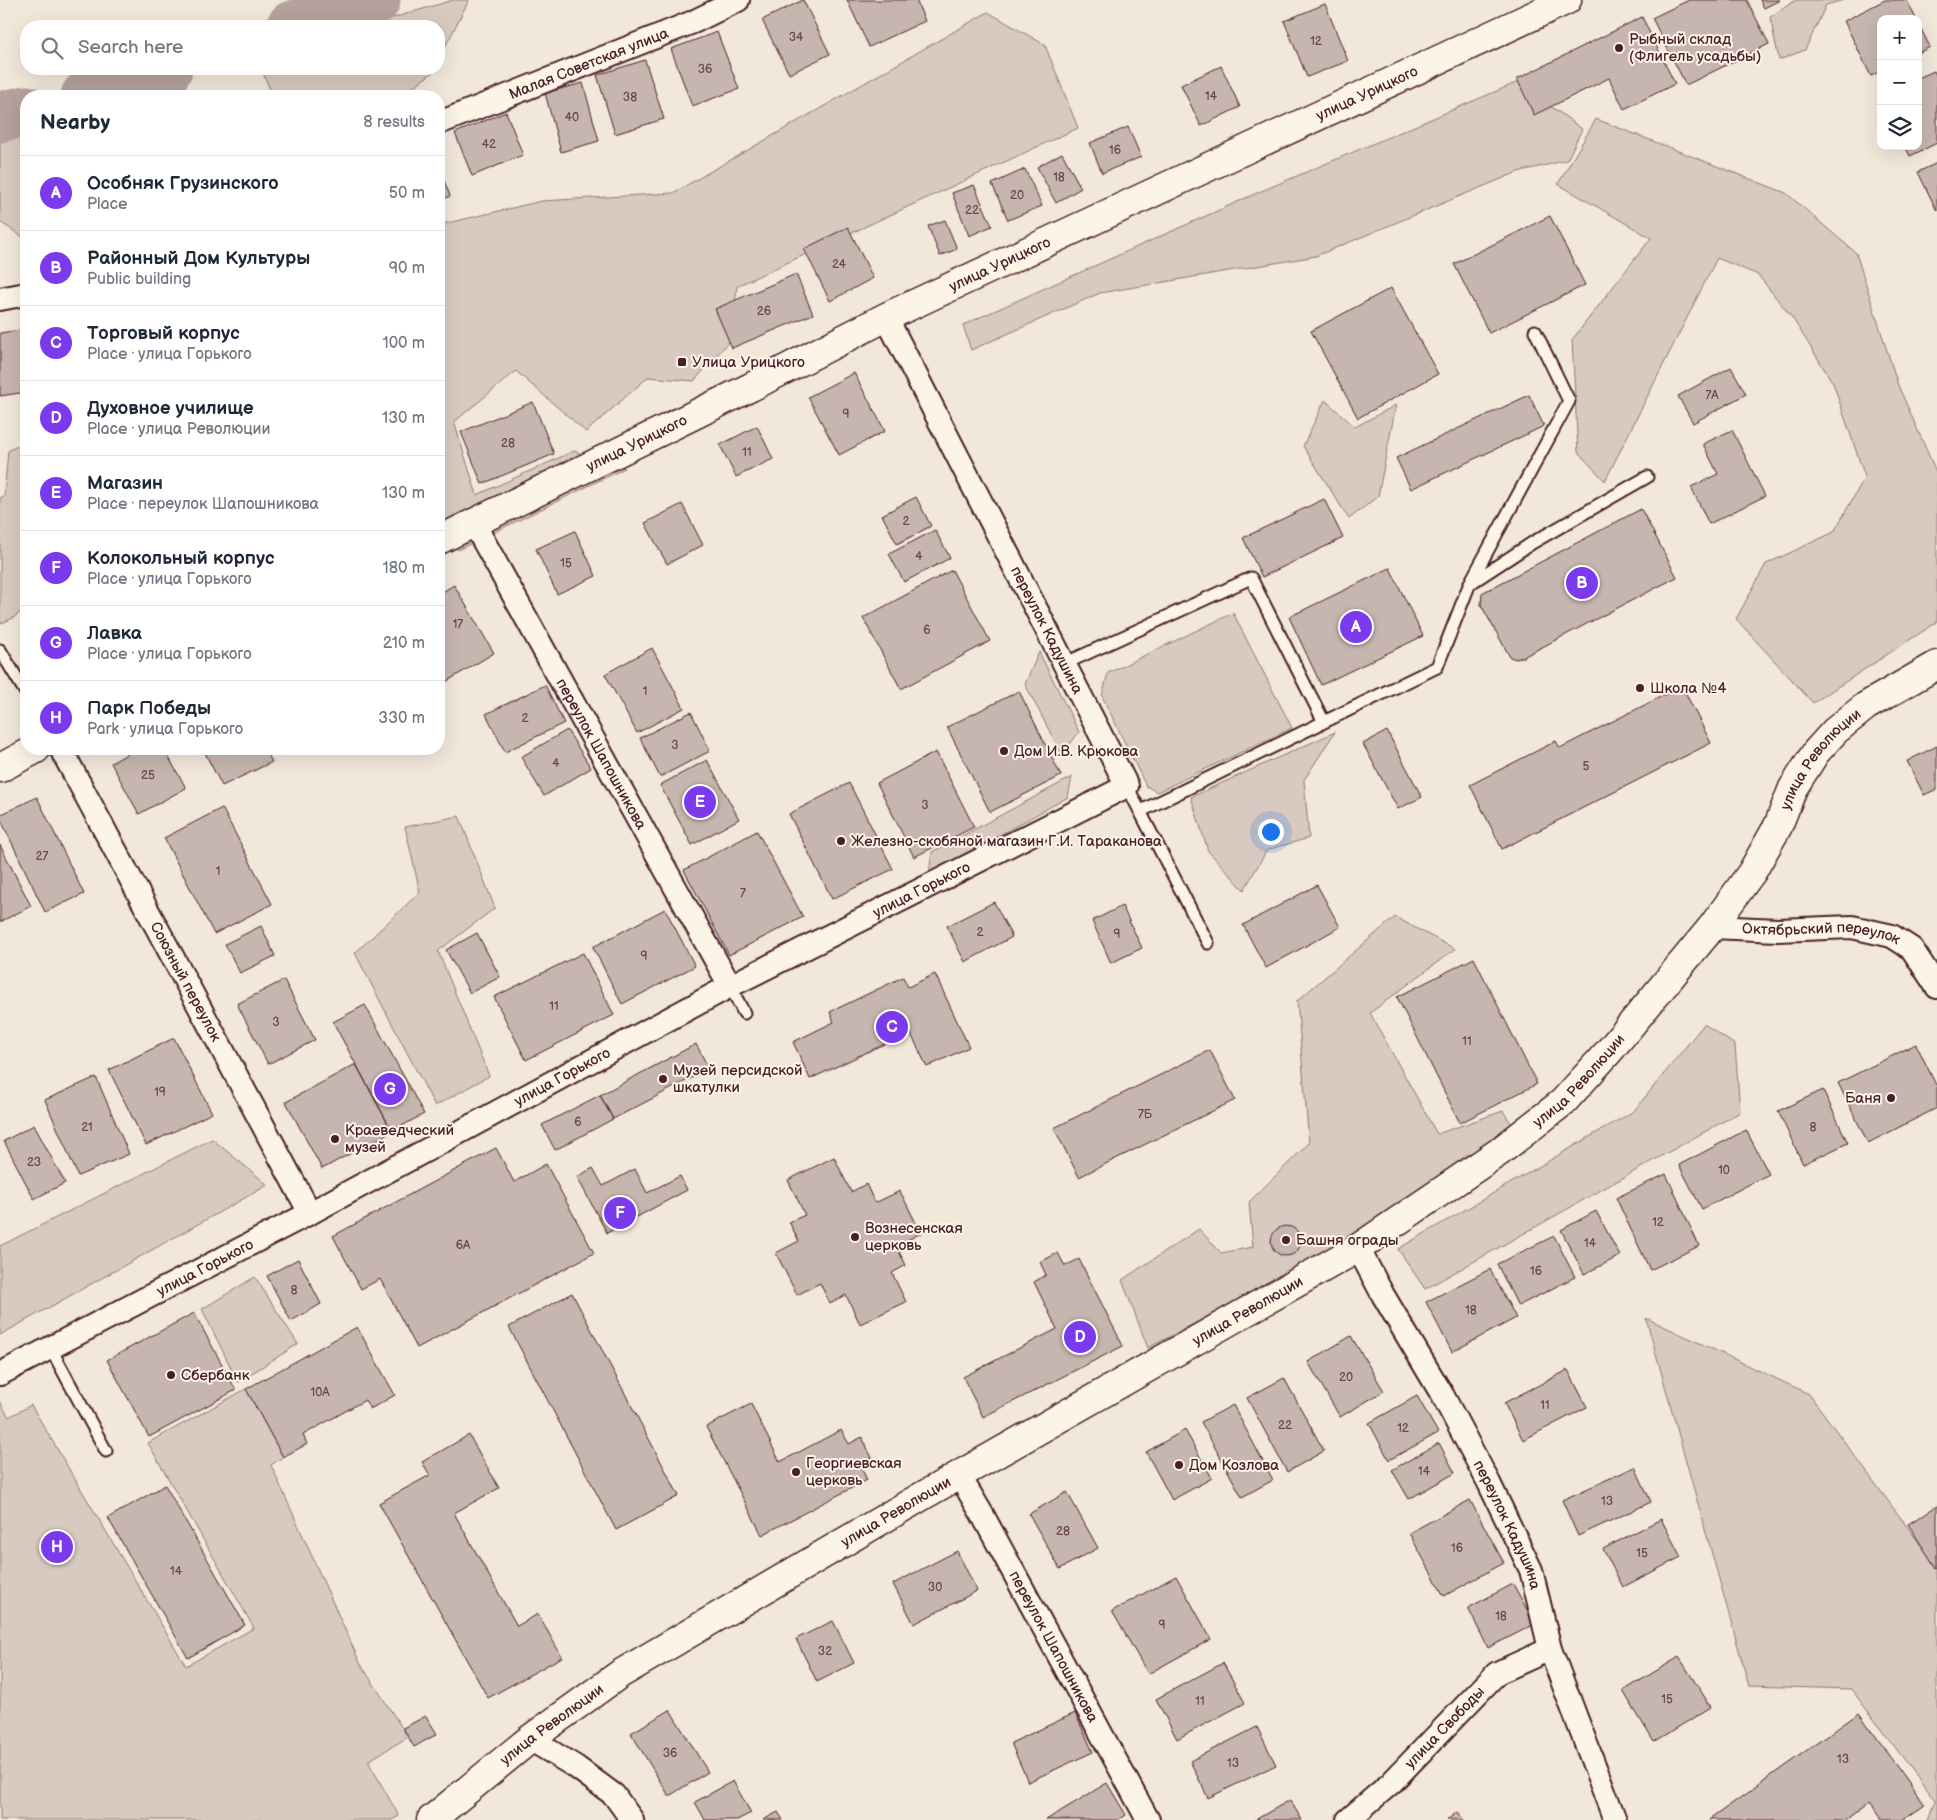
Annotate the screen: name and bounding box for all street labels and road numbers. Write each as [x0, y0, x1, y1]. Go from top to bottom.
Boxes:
street label: Малая Советская улица [506, 24, 671, 104]
street label: улица Урицкого [1313, 62, 1421, 125]
street label: улица Урицкого [946, 233, 1054, 296]
street label: улица Урицкого [583, 411, 690, 476]
street label: переулок Кадушина [1006, 563, 1087, 697]
street label: переулок Шапошникова [551, 675, 650, 833]
street label: улица Революции [1776, 705, 1865, 813]
street label: улица Горького [870, 858, 974, 923]
street label: Октябрьский переулок [1742, 918, 1904, 949]
street label: Союзный переулок [145, 919, 225, 1045]
street label: улица Революции [1529, 1030, 1629, 1132]
street label: улица Горького [511, 1043, 614, 1111]
street label: улица Горького [154, 1235, 257, 1301]
street label: улица Революции [1189, 1272, 1307, 1350]
street label: переулок Кадушина [1469, 1457, 1544, 1592]
street label: улица Революции [838, 1473, 955, 1552]
street label: переулок Шапошникова [1005, 1568, 1102, 1726]
street label: улица Революции [496, 1680, 607, 1770]
street label: улица Свободы [1401, 1683, 1489, 1773]

